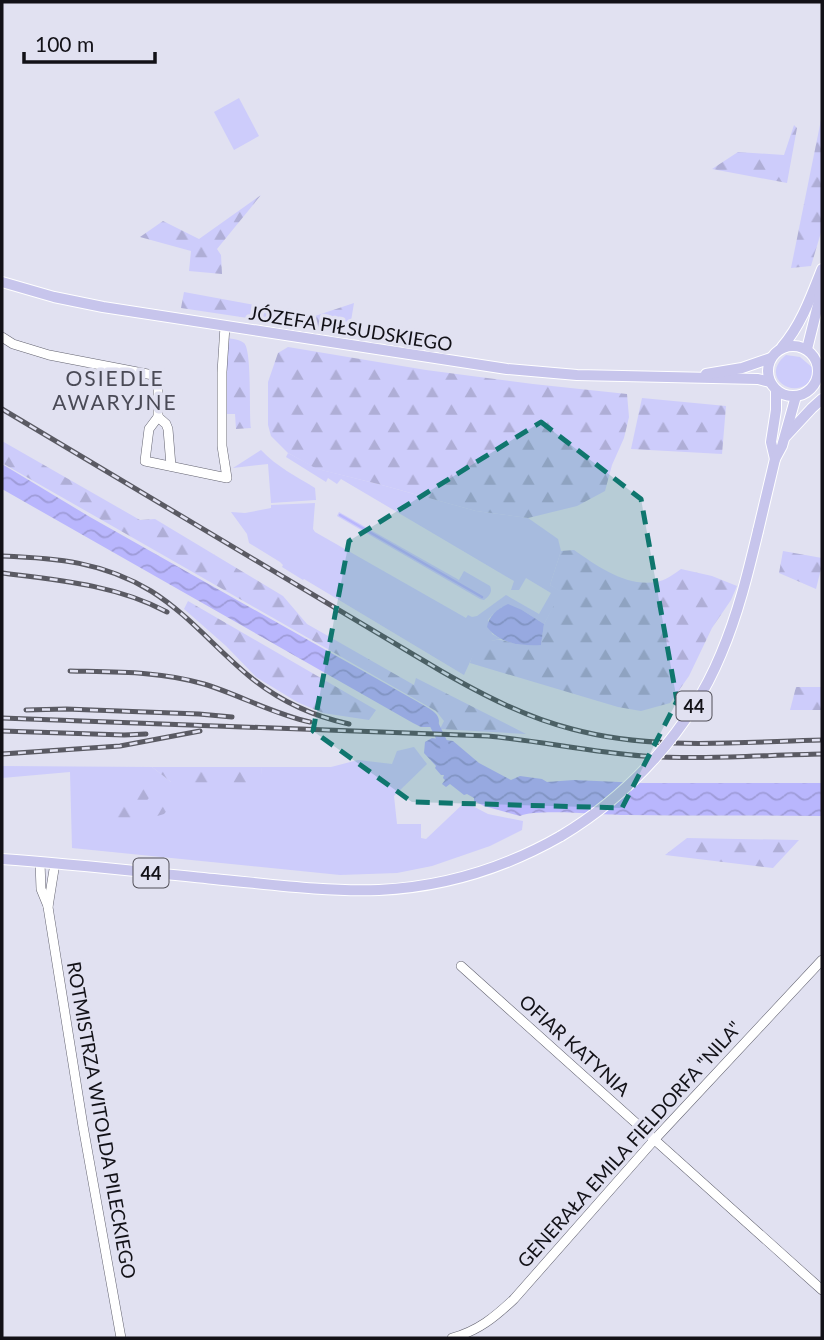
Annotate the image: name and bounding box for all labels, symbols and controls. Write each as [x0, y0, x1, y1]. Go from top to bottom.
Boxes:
scale bar [24, 21, 156, 65]
text: 100 m [35, 31, 94, 56]
street label: JÓZEFA PIŁSUDSKIEGO [248, 301, 454, 355]
district label: OSIEDLE AWARYJNE [52, 365, 178, 414]
road number: 44 [676, 692, 712, 720]
road number: 44 [134, 858, 168, 888]
street label: ROTMISTRZA WITOLDA PILECKIEGO [63, 960, 141, 1280]
street label: OFIAR KATYNIA [515, 989, 635, 1101]
street label: GENERAŁA EMILA FIELDORFA "NILA" [512, 1016, 746, 1272]

